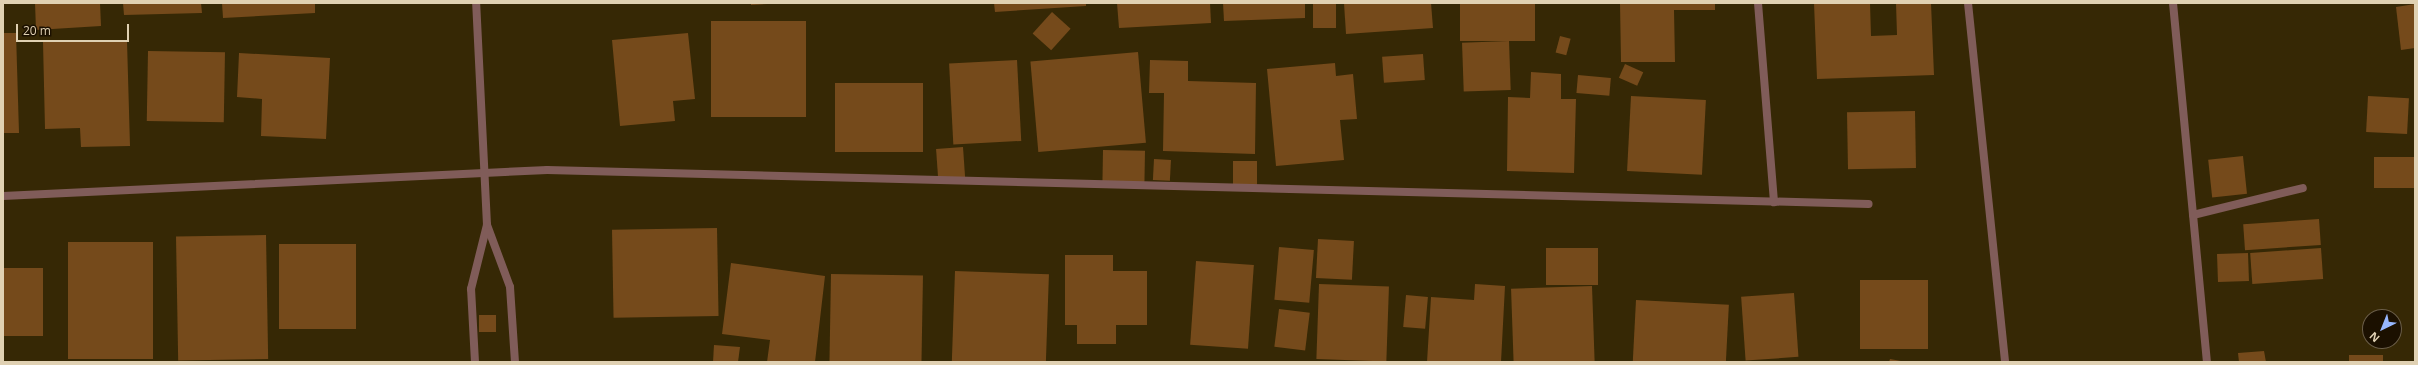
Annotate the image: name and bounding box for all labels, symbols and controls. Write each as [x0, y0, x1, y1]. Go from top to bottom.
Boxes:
scale bar [18, 16, 131, 42]
text: 20 m [23, 22, 51, 39]
north arrow [2362, 309, 2402, 349]
text: N [2366, 329, 2383, 346]

